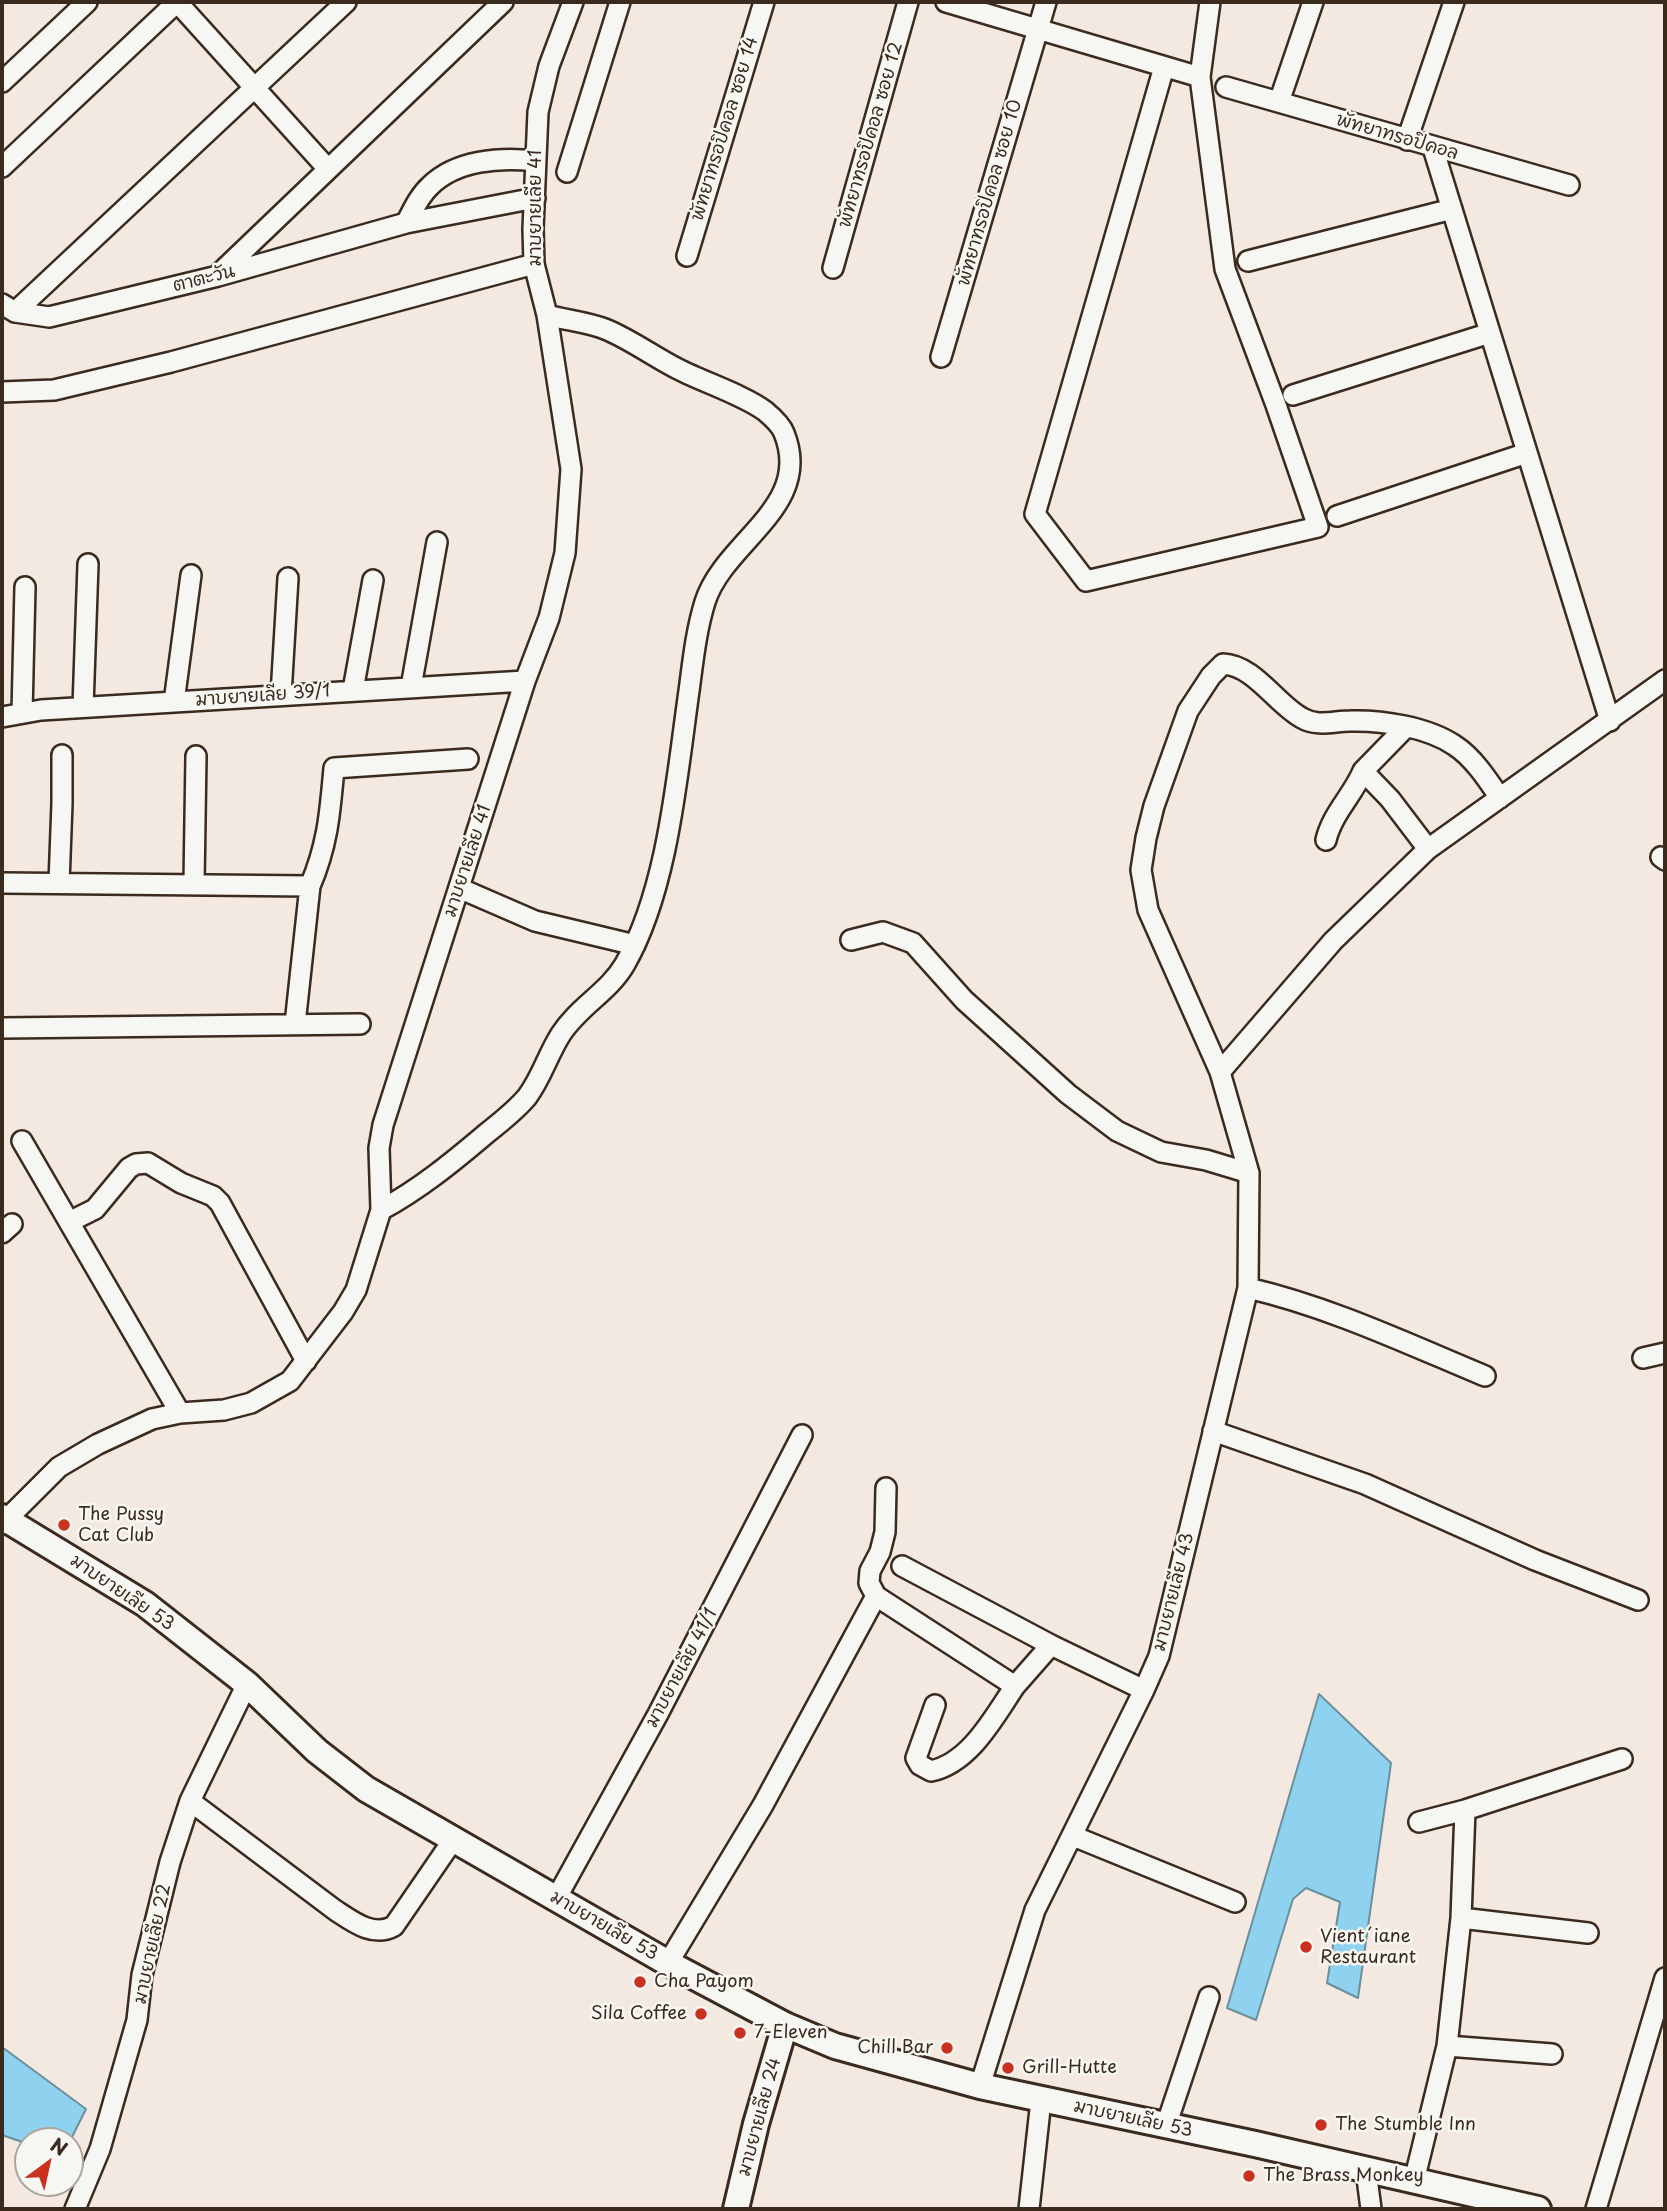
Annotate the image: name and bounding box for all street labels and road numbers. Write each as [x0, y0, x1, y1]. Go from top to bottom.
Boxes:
street label: พัทยาทรอปิคอล ซอย 14 [687, 34, 763, 224]
street label: พัทยาทรอปิคอล ซอย 12 [834, 40, 908, 230]
street label: พัทยาทรอปิคอล ซอย 10 [953, 97, 1027, 289]
street label: พัทยาทรอปิคอล [1333, 109, 1461, 165]
street label: มาบยายเลีย 41 [525, 150, 547, 266]
street label: ตาตะวัน [171, 261, 237, 297]
street label: มาบยายเลีย 39/1 [195, 681, 331, 711]
street label: มาบยายเลีย 41 [440, 802, 496, 920]
street label: มาบยายเลีย 43 [1149, 1531, 1199, 1653]
street label: มาบยายเลีย 53 [66, 1550, 178, 1636]
street label: มาบยายเลีย 41/1 [641, 1605, 723, 1731]
street label: มาบยายเลีย 22 [130, 1882, 176, 2006]
street label: มาบยายเลีย 53 [546, 1886, 662, 1966]
street label: มาบยายเลีย 24 [734, 2055, 786, 2179]
street label: มาบยายเลีย 53 [1072, 2096, 1194, 2142]

